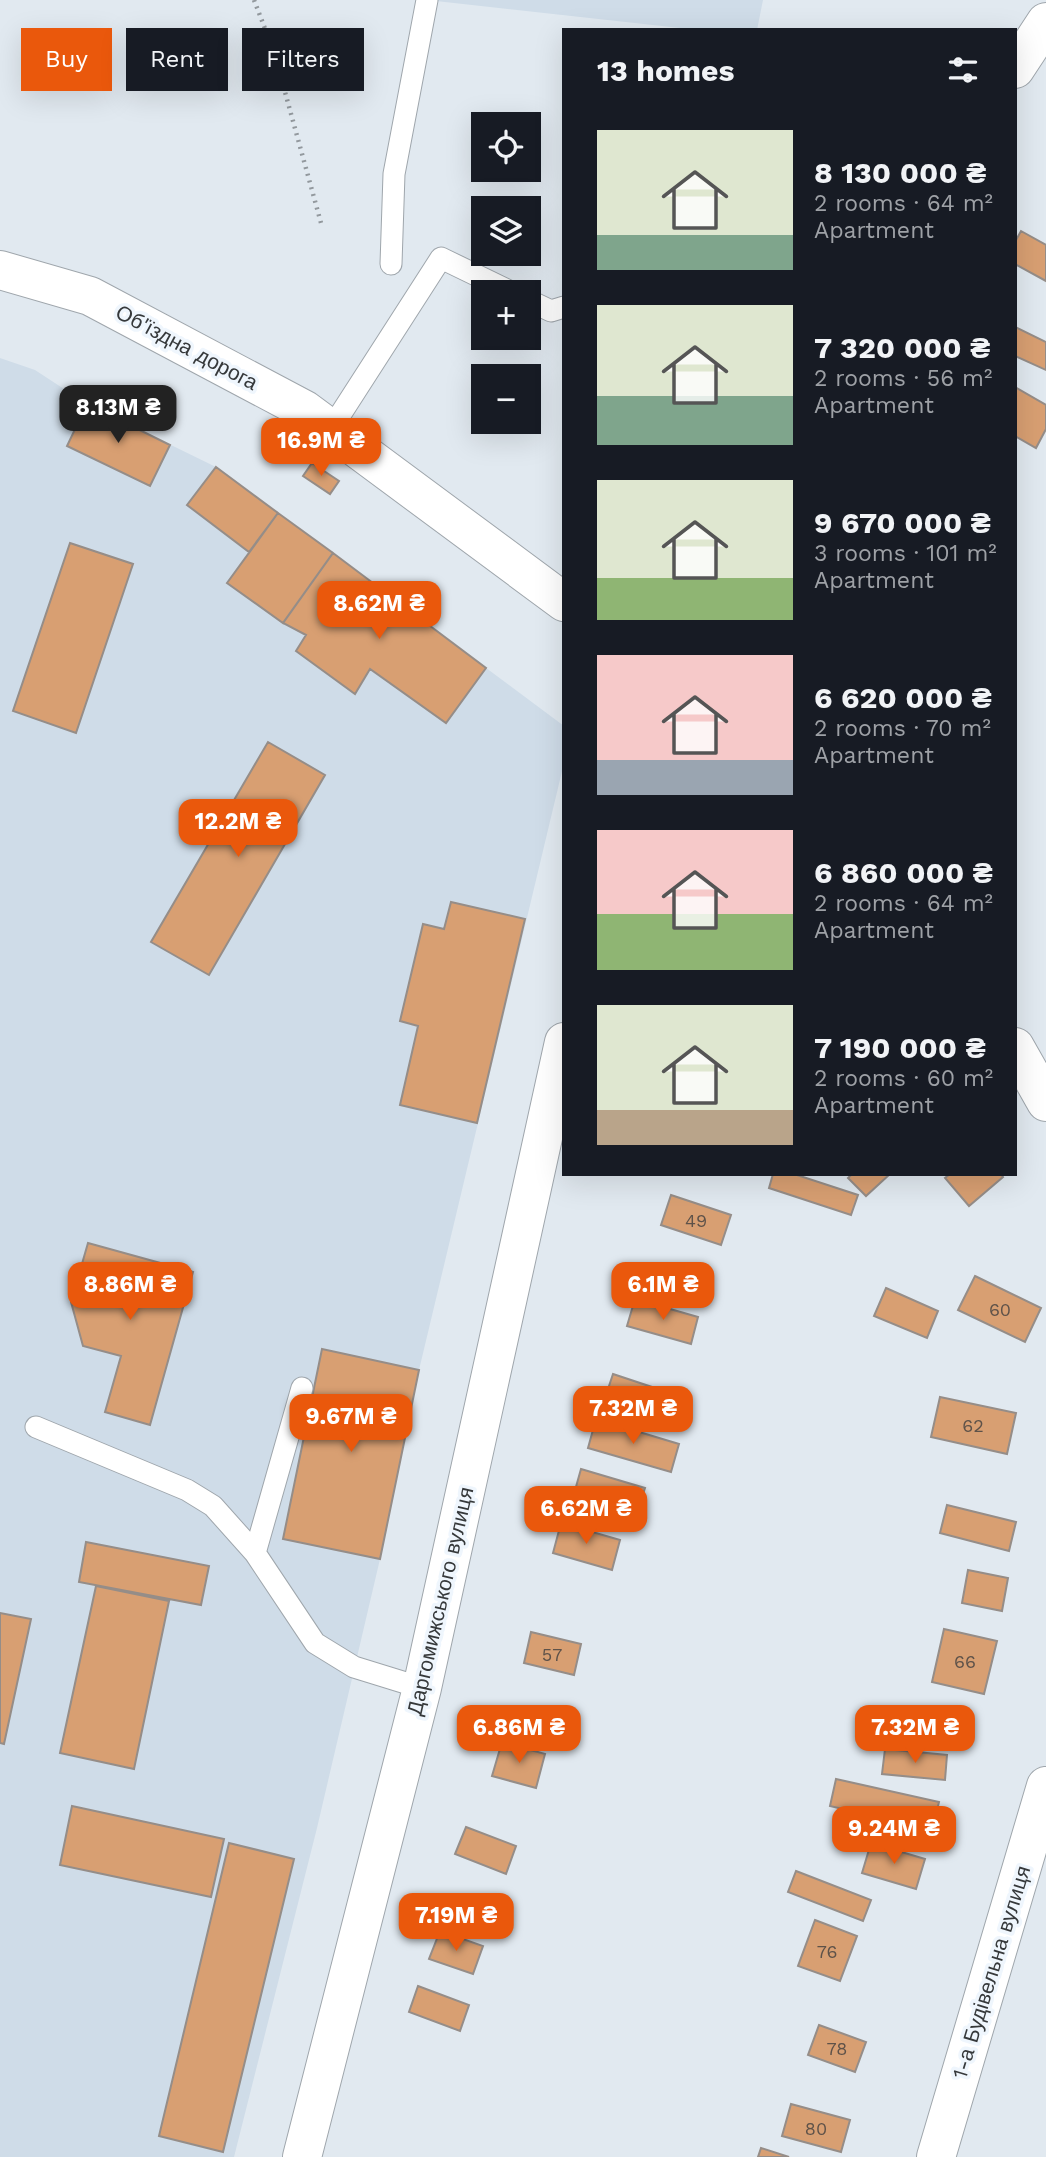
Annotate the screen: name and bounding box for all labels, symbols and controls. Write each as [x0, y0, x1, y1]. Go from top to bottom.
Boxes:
chip: Buy [21, 28, 112, 91]
chip: Rent [126, 28, 228, 91]
chip: Filters [242, 28, 364, 91]
icon: filters [944, 51, 982, 89]
text: 13 homes [597, 53, 734, 88]
map controls [471, 112, 541, 434]
button: locate [471, 112, 541, 182]
text: 8 130 000 ₴ [814, 155, 986, 190]
icon: home [653, 158, 737, 242]
text: 2 rooms · 64 m² [814, 190, 993, 217]
button: layers [471, 196, 541, 266]
text: Apartment [814, 217, 934, 244]
button: + [471, 280, 541, 350]
street label: Об'їздна дорога [112, 299, 263, 395]
text: 7 320 000 ₴ [814, 330, 990, 365]
icon: home [653, 333, 737, 417]
button: − [471, 364, 541, 434]
text: 2 rooms · 56 m² [814, 365, 992, 392]
pin: 8.13M ₴ [53, 386, 183, 445]
text: Apartment [814, 392, 934, 419]
text: 8.13M ₴ [75, 394, 161, 421]
pin: 16.9M ₴ [256, 419, 386, 478]
text: 16.9M ₴ [277, 427, 365, 454]
text: 9 670 000 ₴ [814, 505, 991, 540]
icon: home [653, 508, 737, 592]
text: 3 rooms · 101 m² [814, 540, 997, 567]
text: Apartment [814, 567, 934, 594]
pin: 8.62M ₴ [314, 582, 444, 641]
text: 8.62M ₴ [333, 590, 425, 617]
text: 6 620 000 ₴ [814, 680, 992, 715]
icon: home [653, 683, 737, 767]
text: 2 rooms · 70 m² [814, 715, 991, 742]
text: Apartment [814, 742, 934, 769]
pin: 12.2M ₴ [173, 800, 303, 859]
text: 12.2M ₴ [195, 808, 281, 835]
text: 6 860 000 ₴ [814, 855, 993, 890]
icon: home [653, 858, 737, 942]
text: 2 rooms · 64 m² [814, 890, 993, 917]
text: Apartment [814, 917, 934, 944]
text: 7 190 000 ₴ [814, 1030, 986, 1065]
icon: home [653, 1033, 737, 1117]
text: 2 rooms · 60 m² [814, 1065, 993, 1092]
text: Apartment [814, 1092, 934, 1119]
house number: 49 [685, 1210, 707, 1231]
pin: 8.86M ₴ [65, 1262, 195, 1322]
pin: 6.1M ₴ [606, 1262, 720, 1322]
text: 8.86M ₴ [84, 1271, 176, 1298]
text: 6.1M ₴ [627, 1271, 699, 1298]
house number: 60 [989, 1299, 1011, 1320]
pin: 7.32M ₴ [568, 1386, 698, 1446]
pin: 9.67M ₴ [286, 1394, 416, 1454]
text: 7.32M ₴ [589, 1395, 677, 1422]
text: 9.67M ₴ [305, 1403, 397, 1430]
house number: 62 [962, 1415, 984, 1436]
street label: Даргомижського вулиця [402, 1484, 478, 1718]
pin: 6.62M ₴ [521, 1486, 651, 1546]
text: 6.62M ₴ [540, 1495, 632, 1522]
house number: 57 [542, 1644, 562, 1665]
house number: 66 [954, 1651, 976, 1672]
pin: 6.86M ₴ [454, 1706, 584, 1765]
pin: 7.32M ₴ [850, 1706, 980, 1765]
text: 6.86M ₴ [473, 1714, 565, 1741]
text: 7.32M ₴ [871, 1714, 959, 1741]
pin: 9.24M ₴ [829, 1806, 959, 1866]
text: 9.24M ₴ [848, 1815, 940, 1842]
street label: 1-а Будівельна вулиця [947, 1862, 1035, 2082]
pin: 7.19M ₴ [391, 1894, 521, 1953]
text: 7.19M ₴ [415, 1902, 497, 1929]
house number: 76 [817, 1941, 837, 1962]
house number: 78 [827, 2038, 847, 2059]
house number: 80 [805, 2118, 827, 2139]

